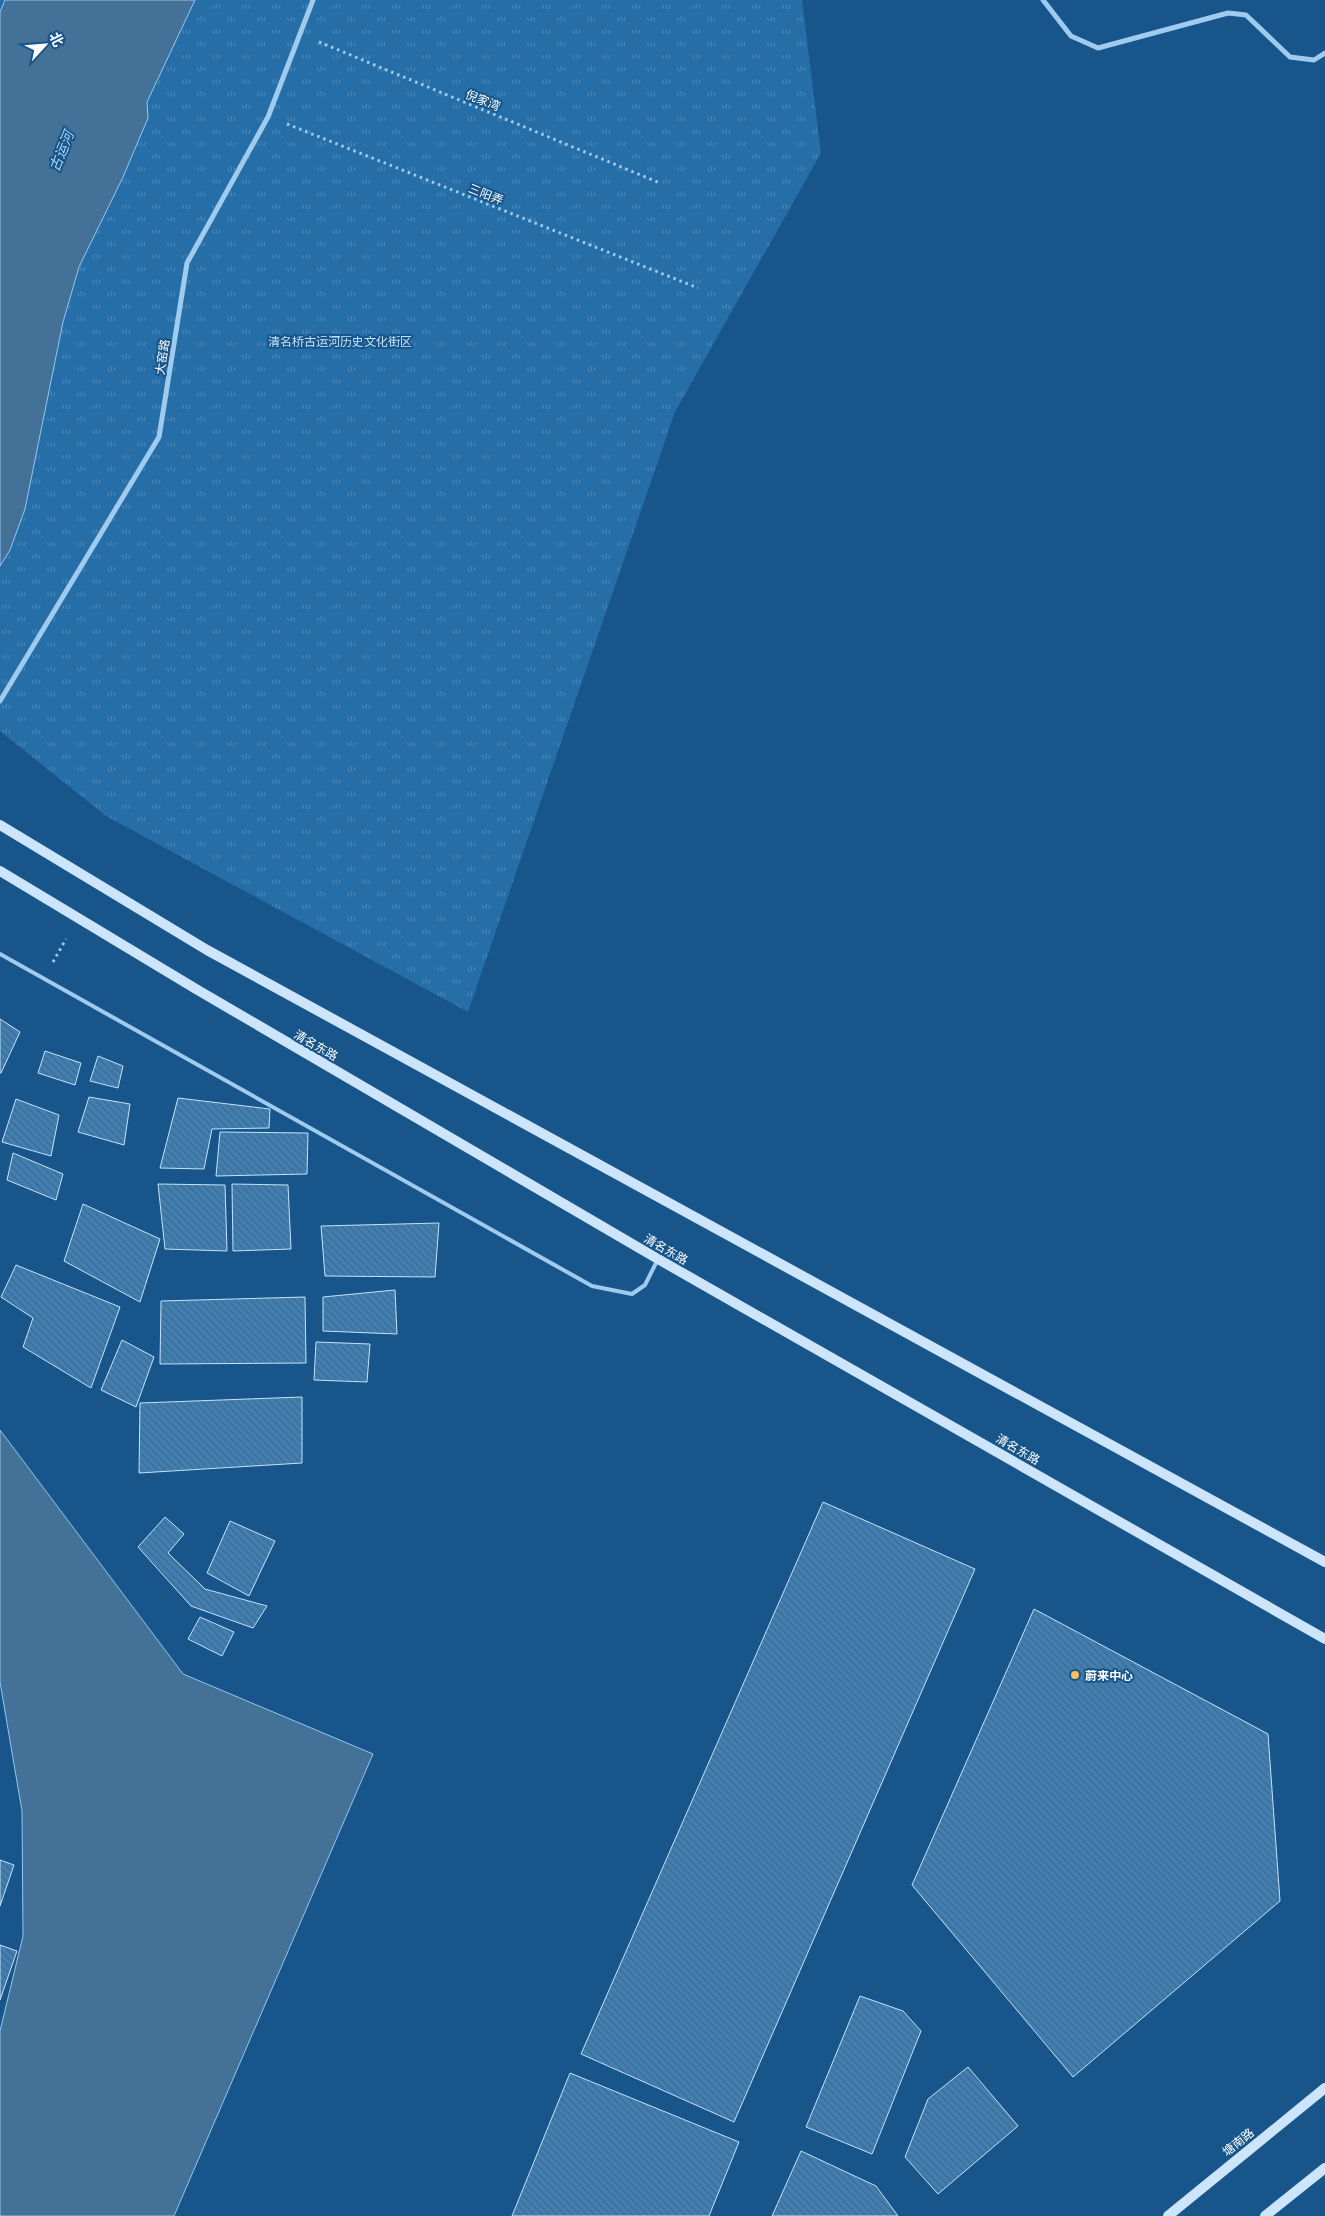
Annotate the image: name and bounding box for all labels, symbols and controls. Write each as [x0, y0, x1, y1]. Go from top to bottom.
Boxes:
north arrow [20, 20, 70, 70]
text: 北 [46, 29, 68, 49]
street label: 倪家湾 [463, 86, 503, 114]
water label: 古运河 [45, 126, 78, 174]
street label: 三阳弄 [466, 180, 506, 208]
park label: 清名桥古运河历史文化街区 [268, 334, 412, 349]
street label: 大窑路 [152, 338, 172, 376]
street label: 清名东路 [291, 1027, 341, 1063]
street label: 清名东路 [641, 1231, 691, 1267]
street label: 清名东路 [993, 1431, 1043, 1467]
place label: 蔚来中心 [1085, 1668, 1133, 1683]
marker: 蔚来中心 [1069, 1669, 1081, 1681]
street label: 塘南路 [1219, 2125, 1257, 2159]

